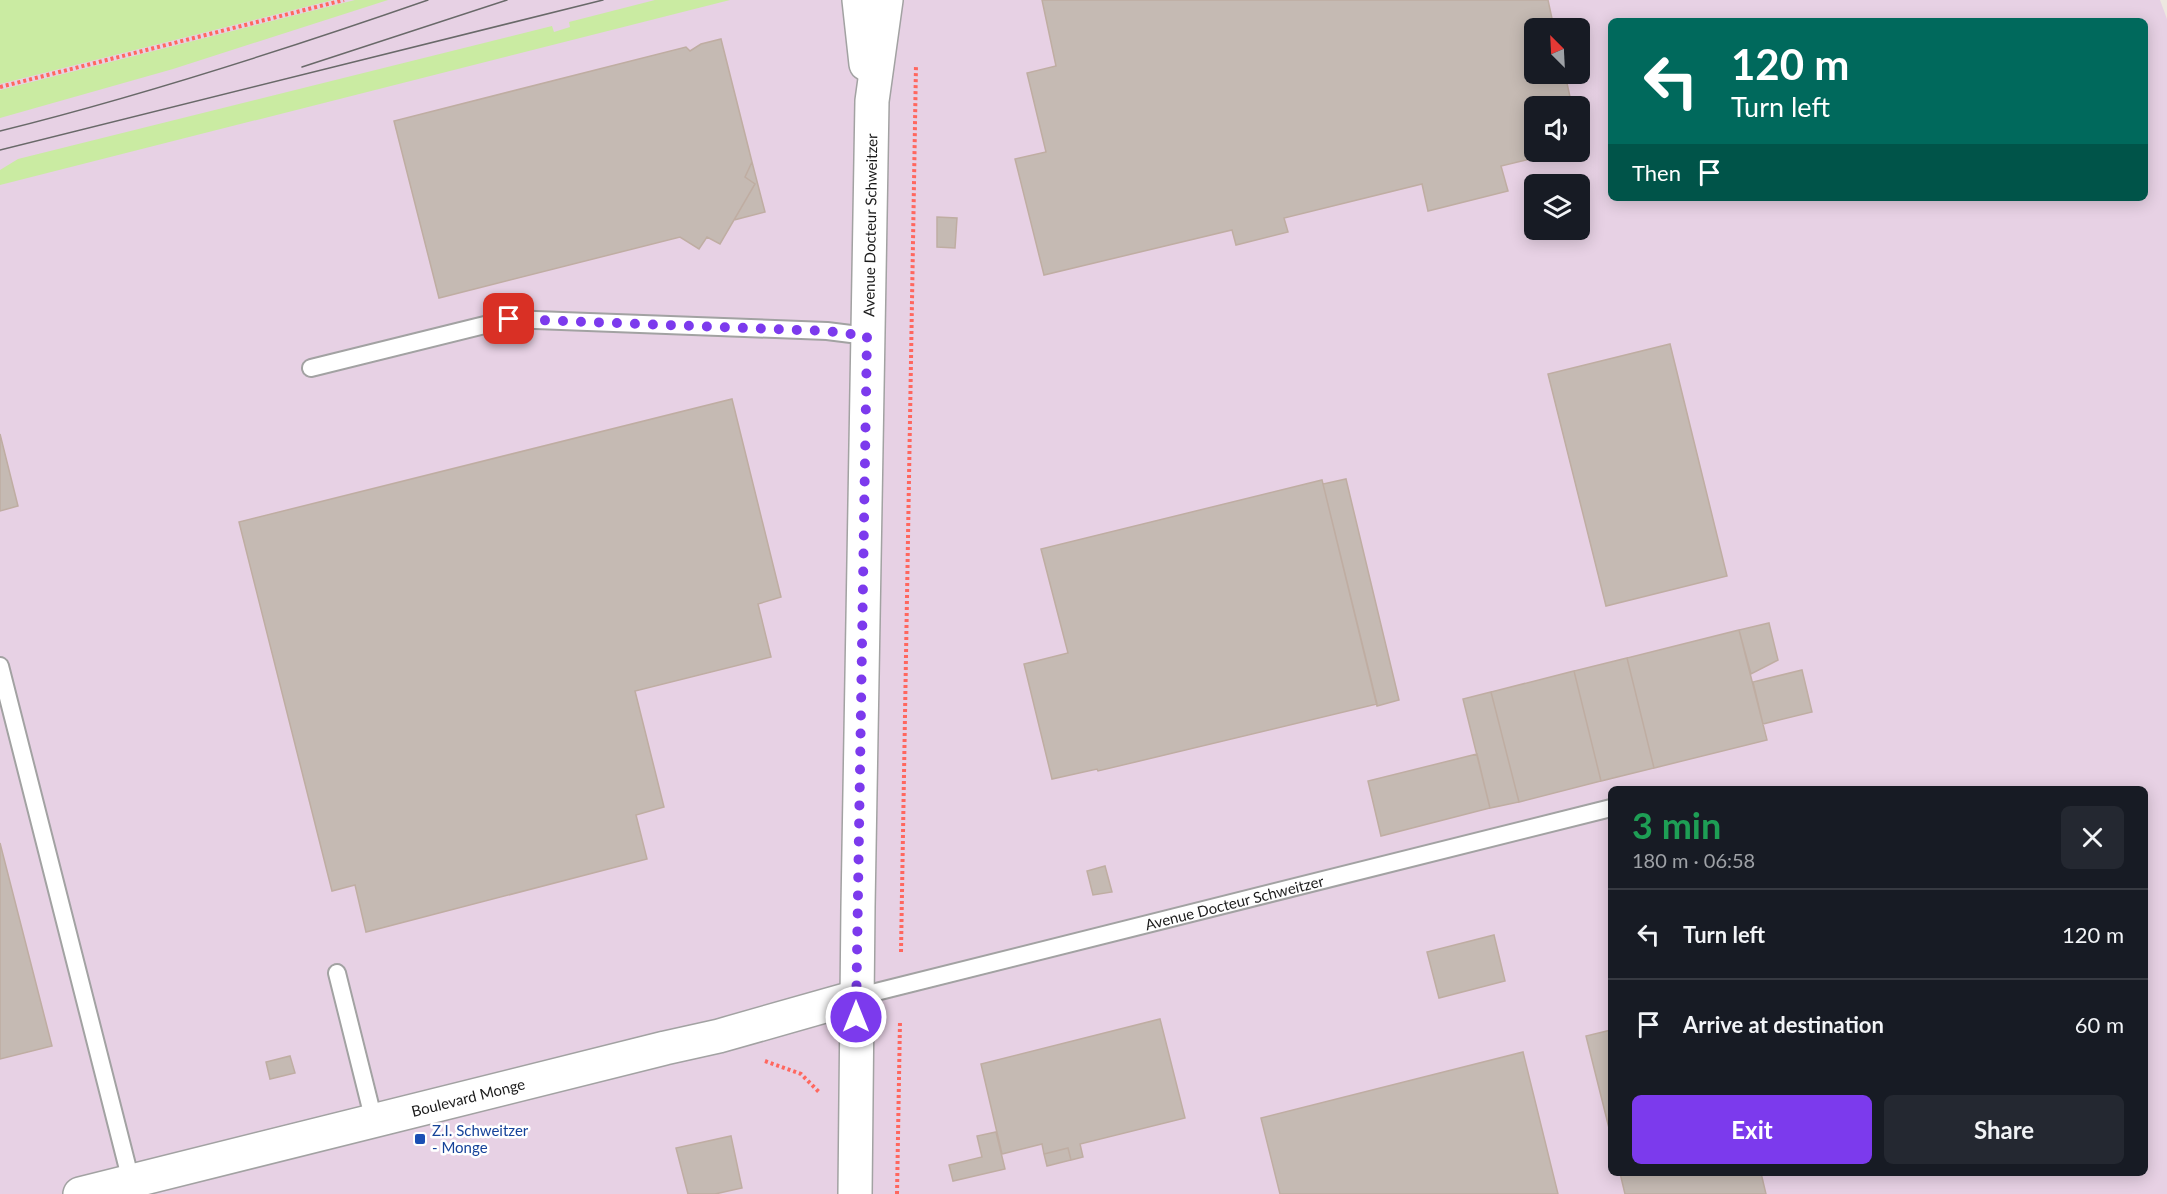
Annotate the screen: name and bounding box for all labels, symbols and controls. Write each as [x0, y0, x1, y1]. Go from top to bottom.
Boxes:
north arrow [1524, 18, 1590, 84]
map controls [1524, 18, 1590, 240]
text: 120 m [1731, 39, 1849, 89]
icon: left [1632, 42, 1710, 120]
text: Turn left [1731, 90, 1830, 123]
button: sound [1524, 96, 1590, 162]
street label: Avenue Docteur Schweitzer [859, 133, 880, 317]
icon: arrive [1693, 156, 1726, 189]
text: Then [1632, 159, 1681, 186]
button: layers [1524, 174, 1590, 240]
pin [483, 293, 534, 344]
icon: arrive [492, 302, 525, 335]
text: 3 min [1632, 803, 1721, 847]
button: close [2061, 806, 2124, 869]
text: 180 m · 06:58 [1632, 848, 1755, 872]
street label: Avenue Docteur Schweitzer [1143, 871, 1326, 933]
icon: left [1632, 918, 1665, 951]
text: Turn left [1683, 921, 1765, 948]
text: 120 m [2062, 921, 2124, 948]
position arrow [824, 985, 888, 1049]
icon: arrive [1632, 1008, 1665, 1041]
text: Arrive at destination [1683, 1011, 1884, 1038]
text: 60 m [2075, 1011, 2124, 1038]
street label: Boulevard Monge [409, 1074, 527, 1120]
button: Exit [1632, 1095, 1872, 1164]
button: Share [1884, 1095, 2124, 1164]
place label: Z.I. Schweitzer - Monge [432, 1121, 529, 1156]
marker: Z.I. Schweitzer - Monge [413, 1132, 427, 1146]

